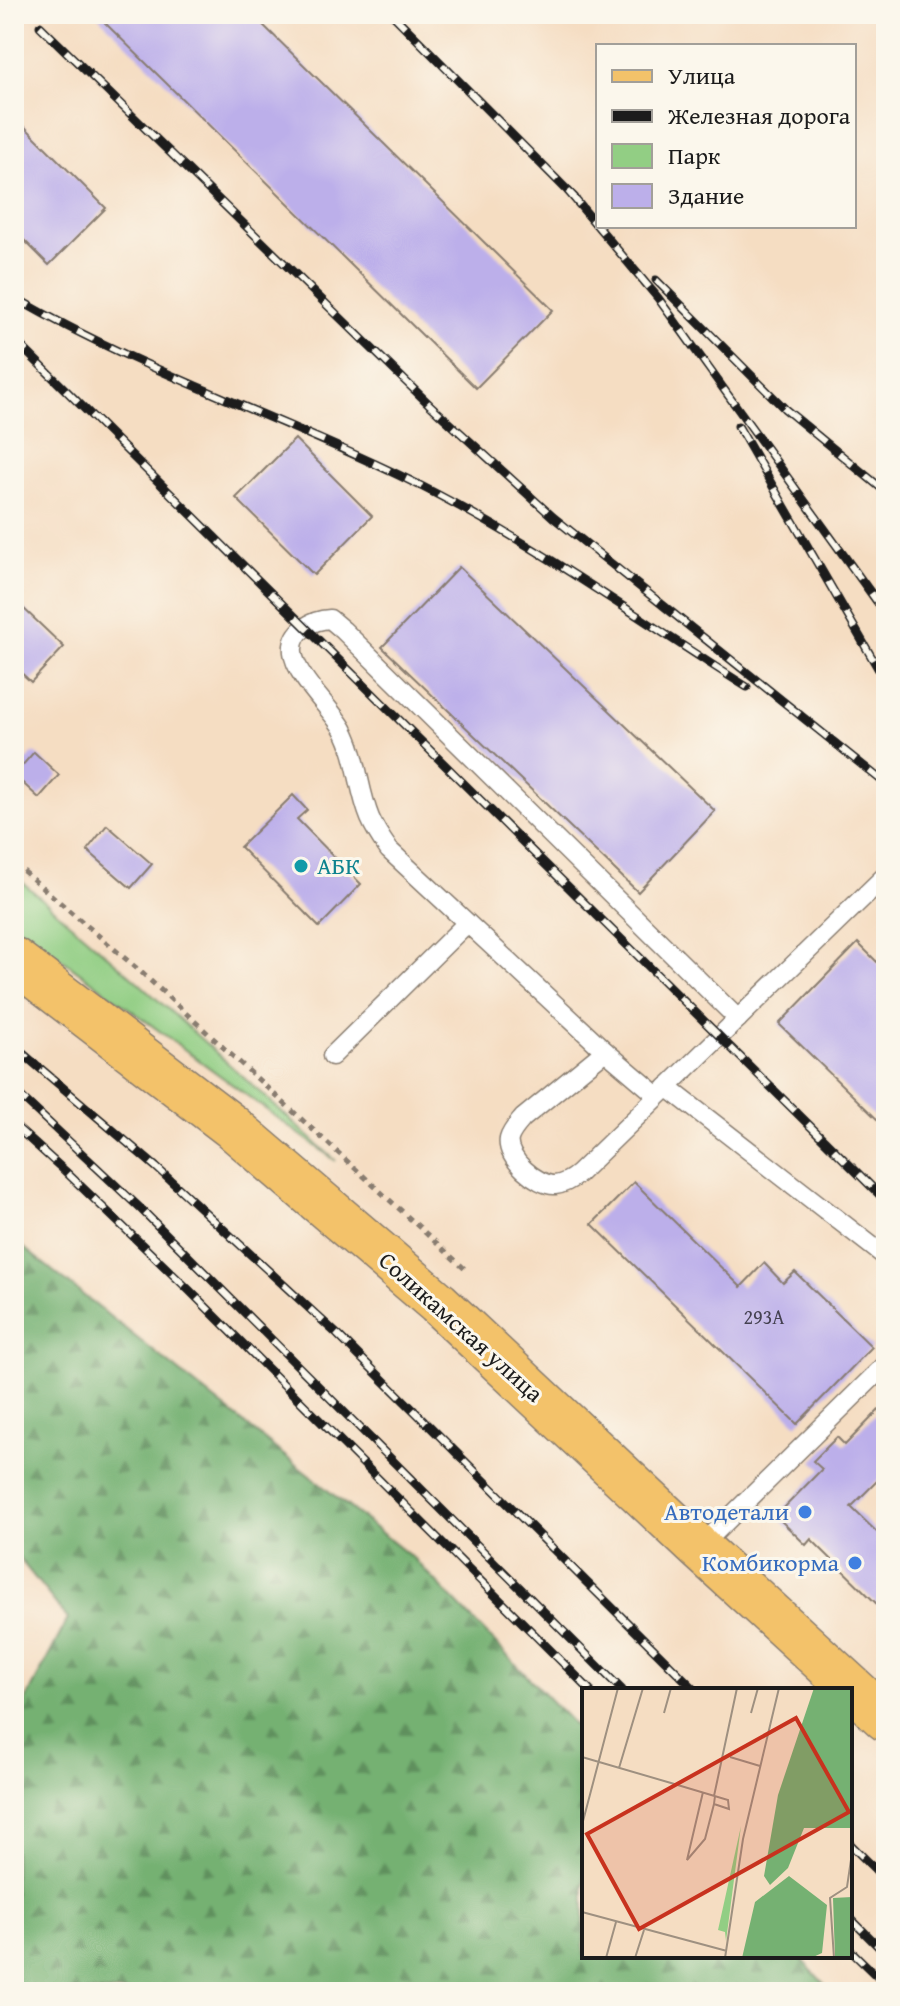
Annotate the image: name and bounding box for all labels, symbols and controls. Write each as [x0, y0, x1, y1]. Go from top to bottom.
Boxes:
legend [596, 44, 856, 228]
text: Улица [668, 58, 736, 93]
text: Железная дорога [667, 98, 851, 133]
text: Парк [668, 138, 721, 173]
text: Здание [668, 178, 744, 213]
place label: АБК [317, 848, 360, 883]
marker: АБК [292, 857, 310, 875]
street label: Соликамская улица [371, 1243, 552, 1411]
house number: 293А [743, 1302, 785, 1331]
place label: Автодетали [664, 1494, 789, 1529]
marker: Автодетали [796, 1503, 814, 1521]
place label: Комбикорма [702, 1545, 840, 1580]
marker: Комбикорма [846, 1554, 864, 1572]
inset map [582, 1688, 852, 1958]

